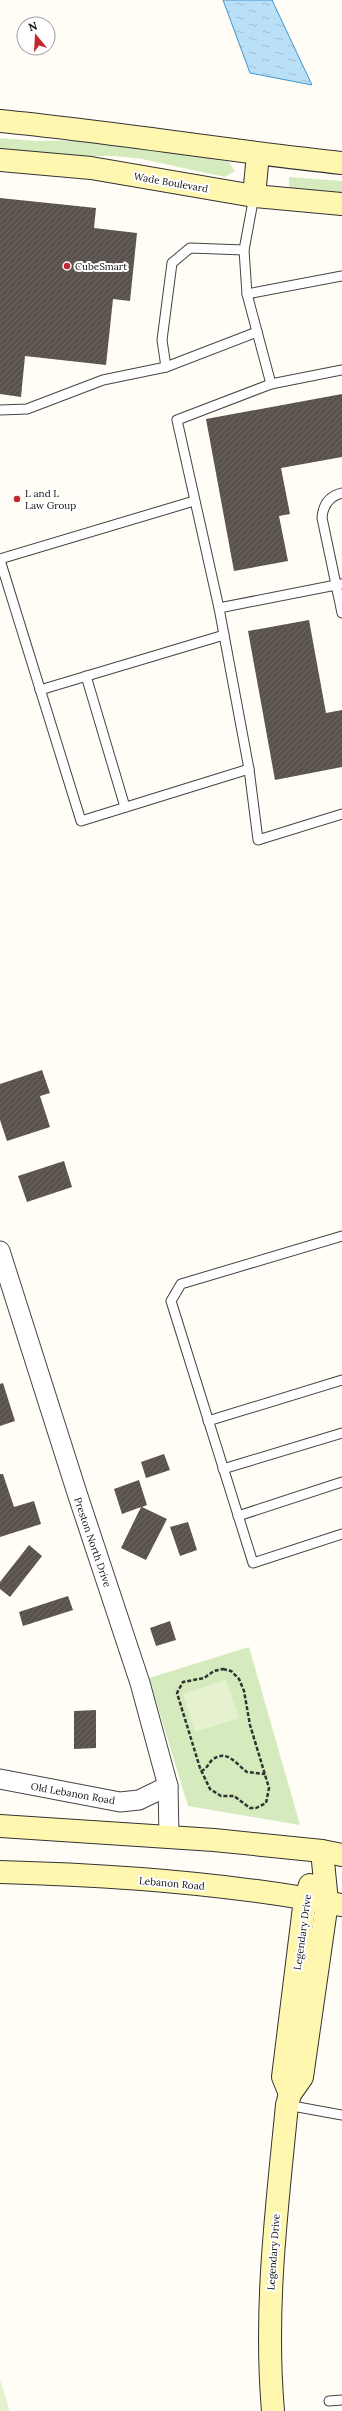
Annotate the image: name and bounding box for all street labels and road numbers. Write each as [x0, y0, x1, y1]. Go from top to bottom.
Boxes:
street label: Wade Boulevard [133, 170, 209, 195]
street label: Preston North Drive [71, 1496, 114, 1589]
street label: Old Lebanon Road [30, 1780, 116, 1807]
street label: Lebanon Road [139, 1874, 205, 1893]
street label: Legendary Drive [291, 1893, 314, 1971]
street label: Legendary Drive [264, 2213, 283, 2291]

